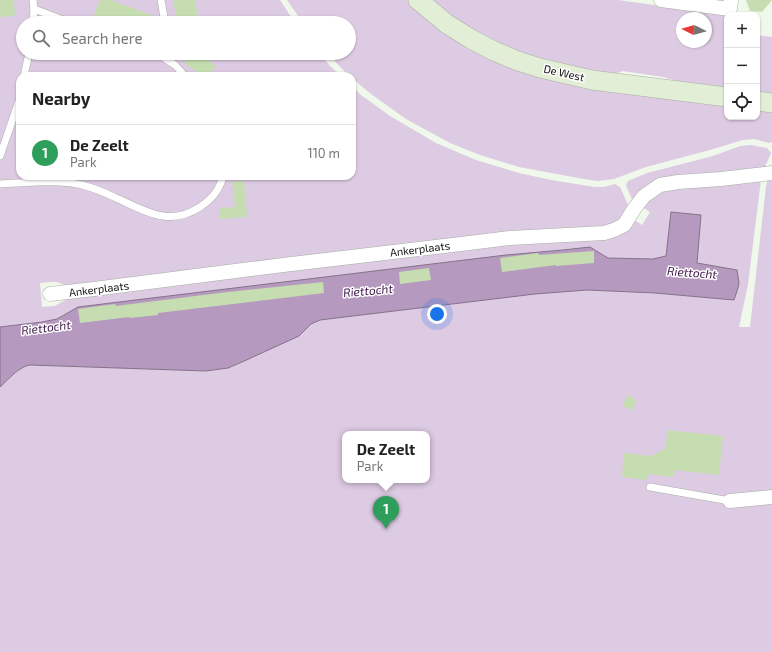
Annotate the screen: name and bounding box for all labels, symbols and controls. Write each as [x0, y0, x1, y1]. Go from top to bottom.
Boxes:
north arrow [676, 12, 712, 48]
map controls [724, 12, 760, 120]
button: + [724, 12, 760, 48]
search box [16, 16, 356, 60]
icon: search [30, 27, 52, 49]
text: Search here [62, 29, 143, 47]
button: − [724, 48, 760, 84]
street label: De West [542, 62, 586, 84]
button: locate [724, 84, 760, 120]
text: Nearby [32, 88, 90, 108]
text: De Zeelt [70, 136, 129, 154]
text: 1 [42, 145, 48, 161]
text: 110 m [308, 145, 340, 161]
text: Park [70, 154, 97, 170]
street label: Ankerplaats [389, 238, 451, 259]
water label: Riettocht [667, 263, 718, 281]
street label: Ankerplaats [68, 278, 130, 299]
water label: Riettocht [342, 281, 394, 299]
your location [427, 304, 447, 324]
water label: Riettocht [20, 317, 72, 337]
popup [342, 431, 430, 483]
text: De Zeelt [357, 440, 415, 458]
text: Park [357, 458, 383, 474]
pin: 1 [373, 496, 399, 529]

